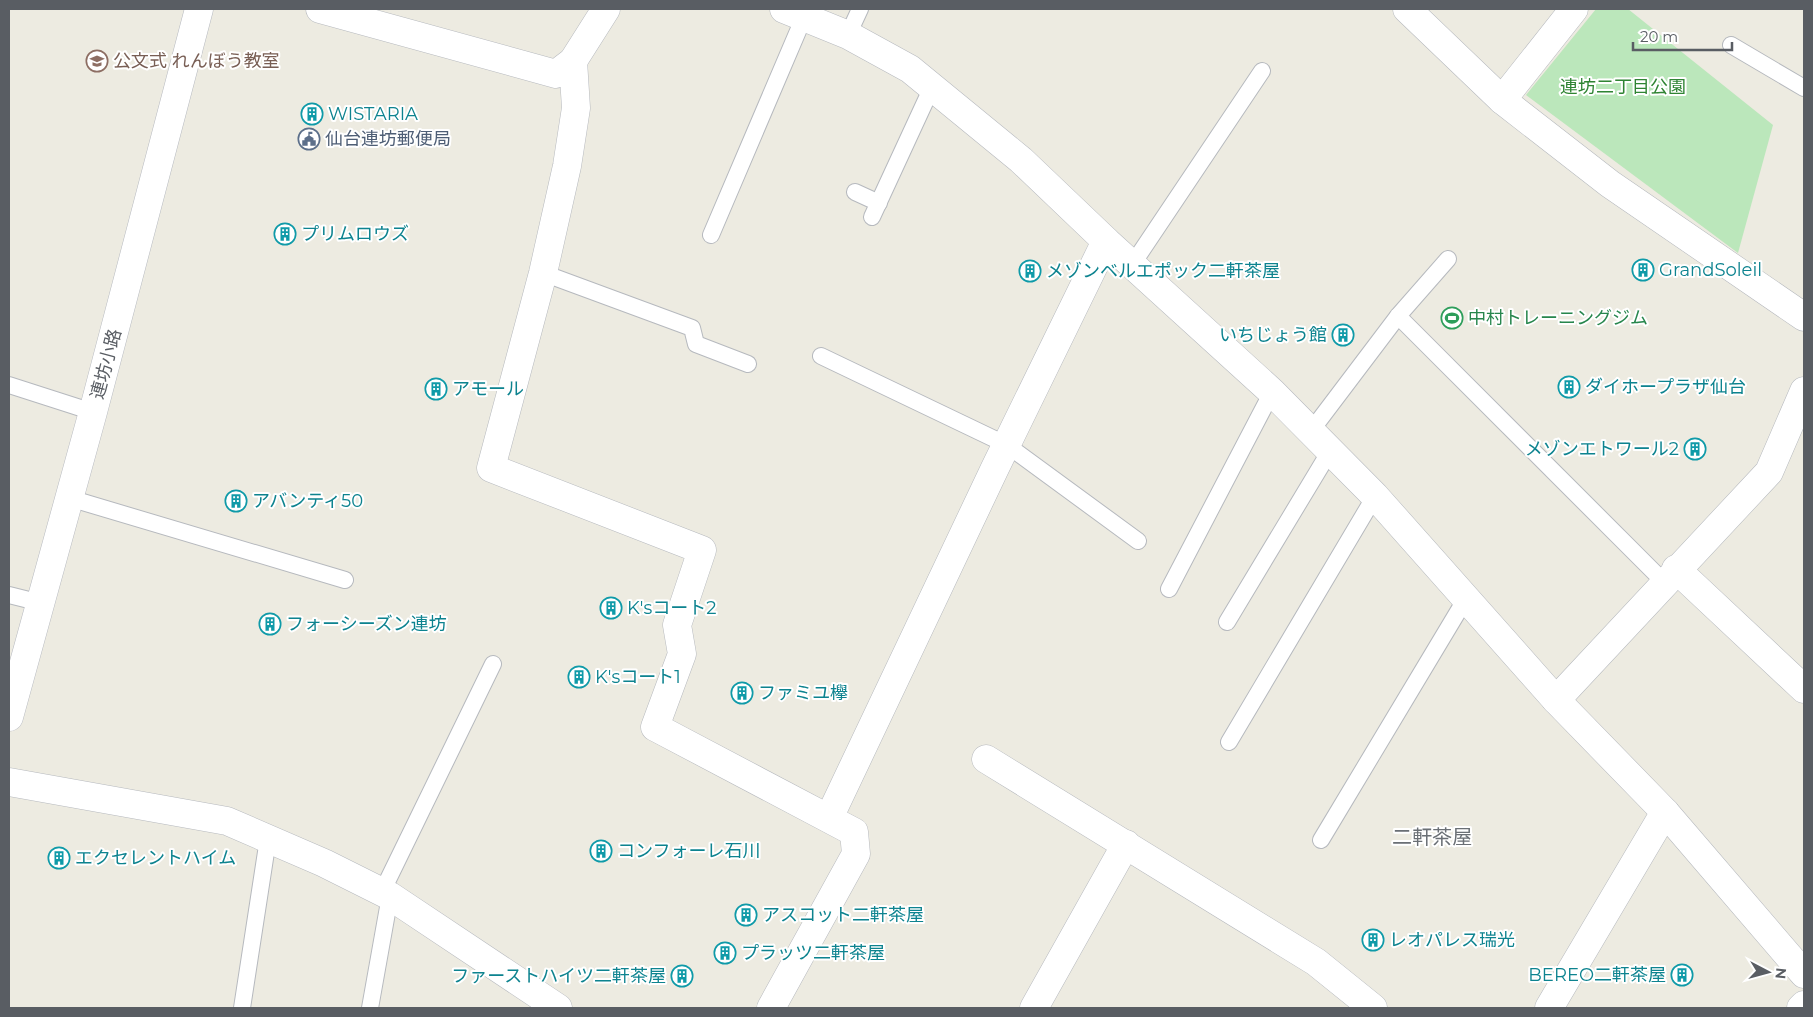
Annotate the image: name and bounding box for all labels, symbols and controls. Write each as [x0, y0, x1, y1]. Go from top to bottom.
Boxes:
scale bar [1633, 20, 1732, 52]
text: 20 m [1640, 27, 1678, 46]
school or university icon: 公文式 れんぼう教室 [85, 49, 109, 73]
place label: 公文式 れんぼう教室 [113, 50, 280, 72]
park label: 連坊二丁目公園 [1560, 76, 1686, 98]
building icon: WISTARIA [300, 102, 324, 126]
place label: WISTARIA [328, 103, 418, 125]
public building icon: 仙台連坊郵便局 [297, 127, 321, 151]
place label: 仙台連坊郵便局 [325, 128, 451, 150]
building icon: プリムロウズ [273, 222, 297, 246]
place label: プリムロウズ [301, 223, 409, 245]
building icon: GrandSoleil [1631, 258, 1655, 282]
building icon: メゾンベルエポック二軒茶屋 [1018, 259, 1042, 283]
place label: GrandSoleil [1659, 259, 1762, 281]
place label: メゾンベルエポック二軒茶屋 [1046, 260, 1280, 282]
sports icon: 中村トレーニングジム [1440, 306, 1464, 330]
place label: 中村トレーニングジム [1468, 307, 1648, 329]
building icon: いちじょう館 [1331, 323, 1355, 347]
place label: いちじょう館 [1219, 324, 1327, 346]
street label: 連坊小路 [86, 326, 126, 402]
building icon: ダイホープラザ仙台 [1557, 375, 1581, 399]
place label: ダイホープラザ仙台 [1585, 376, 1746, 398]
building icon: アモール [424, 377, 448, 401]
place label: アモール [452, 378, 524, 400]
building icon: メゾンエトワール2 [1683, 437, 1707, 461]
place label: メゾンエトワール2 [1525, 438, 1679, 460]
building icon: アバンティ50 [224, 489, 248, 513]
place label: アバンティ50 [252, 490, 363, 512]
building icon: K'sコート2 [599, 596, 623, 620]
place label: K'sコート2 [627, 597, 716, 619]
building icon: フォーシーズン連坊 [258, 612, 282, 636]
place label: フォーシーズン連坊 [286, 613, 447, 635]
building icon: K'sコート1 [567, 665, 591, 689]
place label: K'sコート1 [595, 666, 681, 688]
building icon: ファミユ欅 [730, 681, 754, 705]
place label: ファミユ欅 [758, 682, 848, 704]
district label: 二軒茶屋 [1392, 825, 1472, 849]
building icon: コンフォーレ石川 [589, 839, 613, 863]
place label: コンフォーレ石川 [617, 840, 760, 862]
building icon: エクセレントハイム [47, 846, 71, 870]
place label: エクセレントハイム [75, 847, 236, 869]
building icon: アスコット二軒茶屋 [734, 903, 758, 927]
place label: アスコット二軒茶屋 [762, 904, 924, 926]
building icon: レオパレス瑞光 [1361, 928, 1385, 952]
place label: レオパレス瑞光 [1389, 929, 1515, 951]
building icon: プラッツ二軒茶屋 [713, 941, 737, 965]
place label: プラッツ二軒茶屋 [741, 942, 885, 964]
north arrow [1743, 947, 1793, 997]
building icon: BEREO二軒茶屋 [1670, 963, 1694, 987]
building icon: ファーストハイツ二軒茶屋 [670, 964, 694, 988]
place label: BEREO二軒茶屋 [1528, 964, 1666, 986]
place label: ファーストハイツ二軒茶屋 [451, 965, 666, 987]
text: N [1771, 967, 1790, 980]

